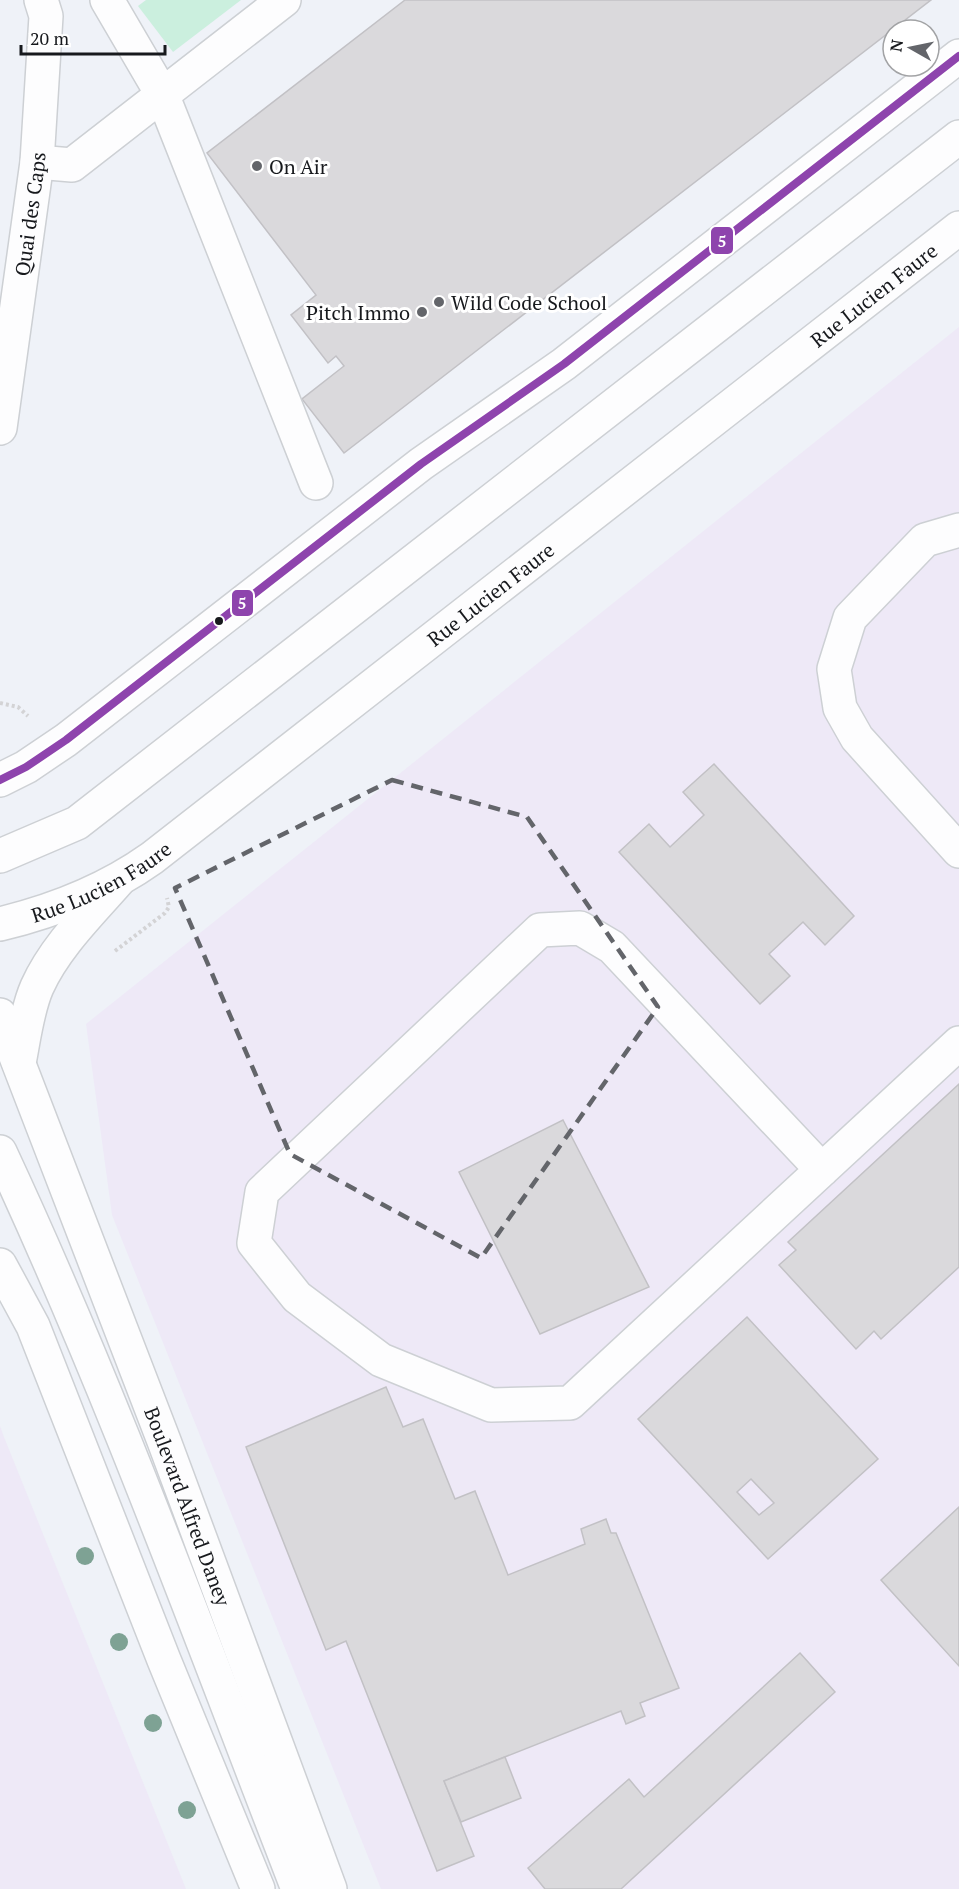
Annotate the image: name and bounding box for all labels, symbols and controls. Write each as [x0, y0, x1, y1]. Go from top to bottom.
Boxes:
scale bar [21, 18, 165, 56]
north arrow [881, 18, 941, 78]
text: 20 m [30, 26, 70, 50]
text: N [884, 38, 908, 53]
street label: Quai des Caps [8, 151, 51, 278]
place label: On Air [269, 153, 328, 180]
marker: On Air [250, 159, 264, 173]
line badge: 5 [710, 226, 734, 255]
text: 5 [717, 230, 727, 252]
street label: Rue Lucien Faure [804, 237, 943, 353]
place label: Wild Code School [451, 289, 607, 316]
marker: Wild Code School [432, 295, 446, 309]
place label: Pitch Immo [306, 299, 410, 326]
marker: Pitch Immo [415, 305, 429, 319]
street label: Rue Lucien Faure [421, 536, 559, 652]
line badge: 5 [231, 589, 254, 617]
text: 5 [237, 592, 247, 614]
unlabelled marker [213, 615, 225, 627]
street label: Rue Lucien Faure [28, 835, 176, 928]
street label: Boulevard Alfred Daney [139, 1403, 238, 1610]

